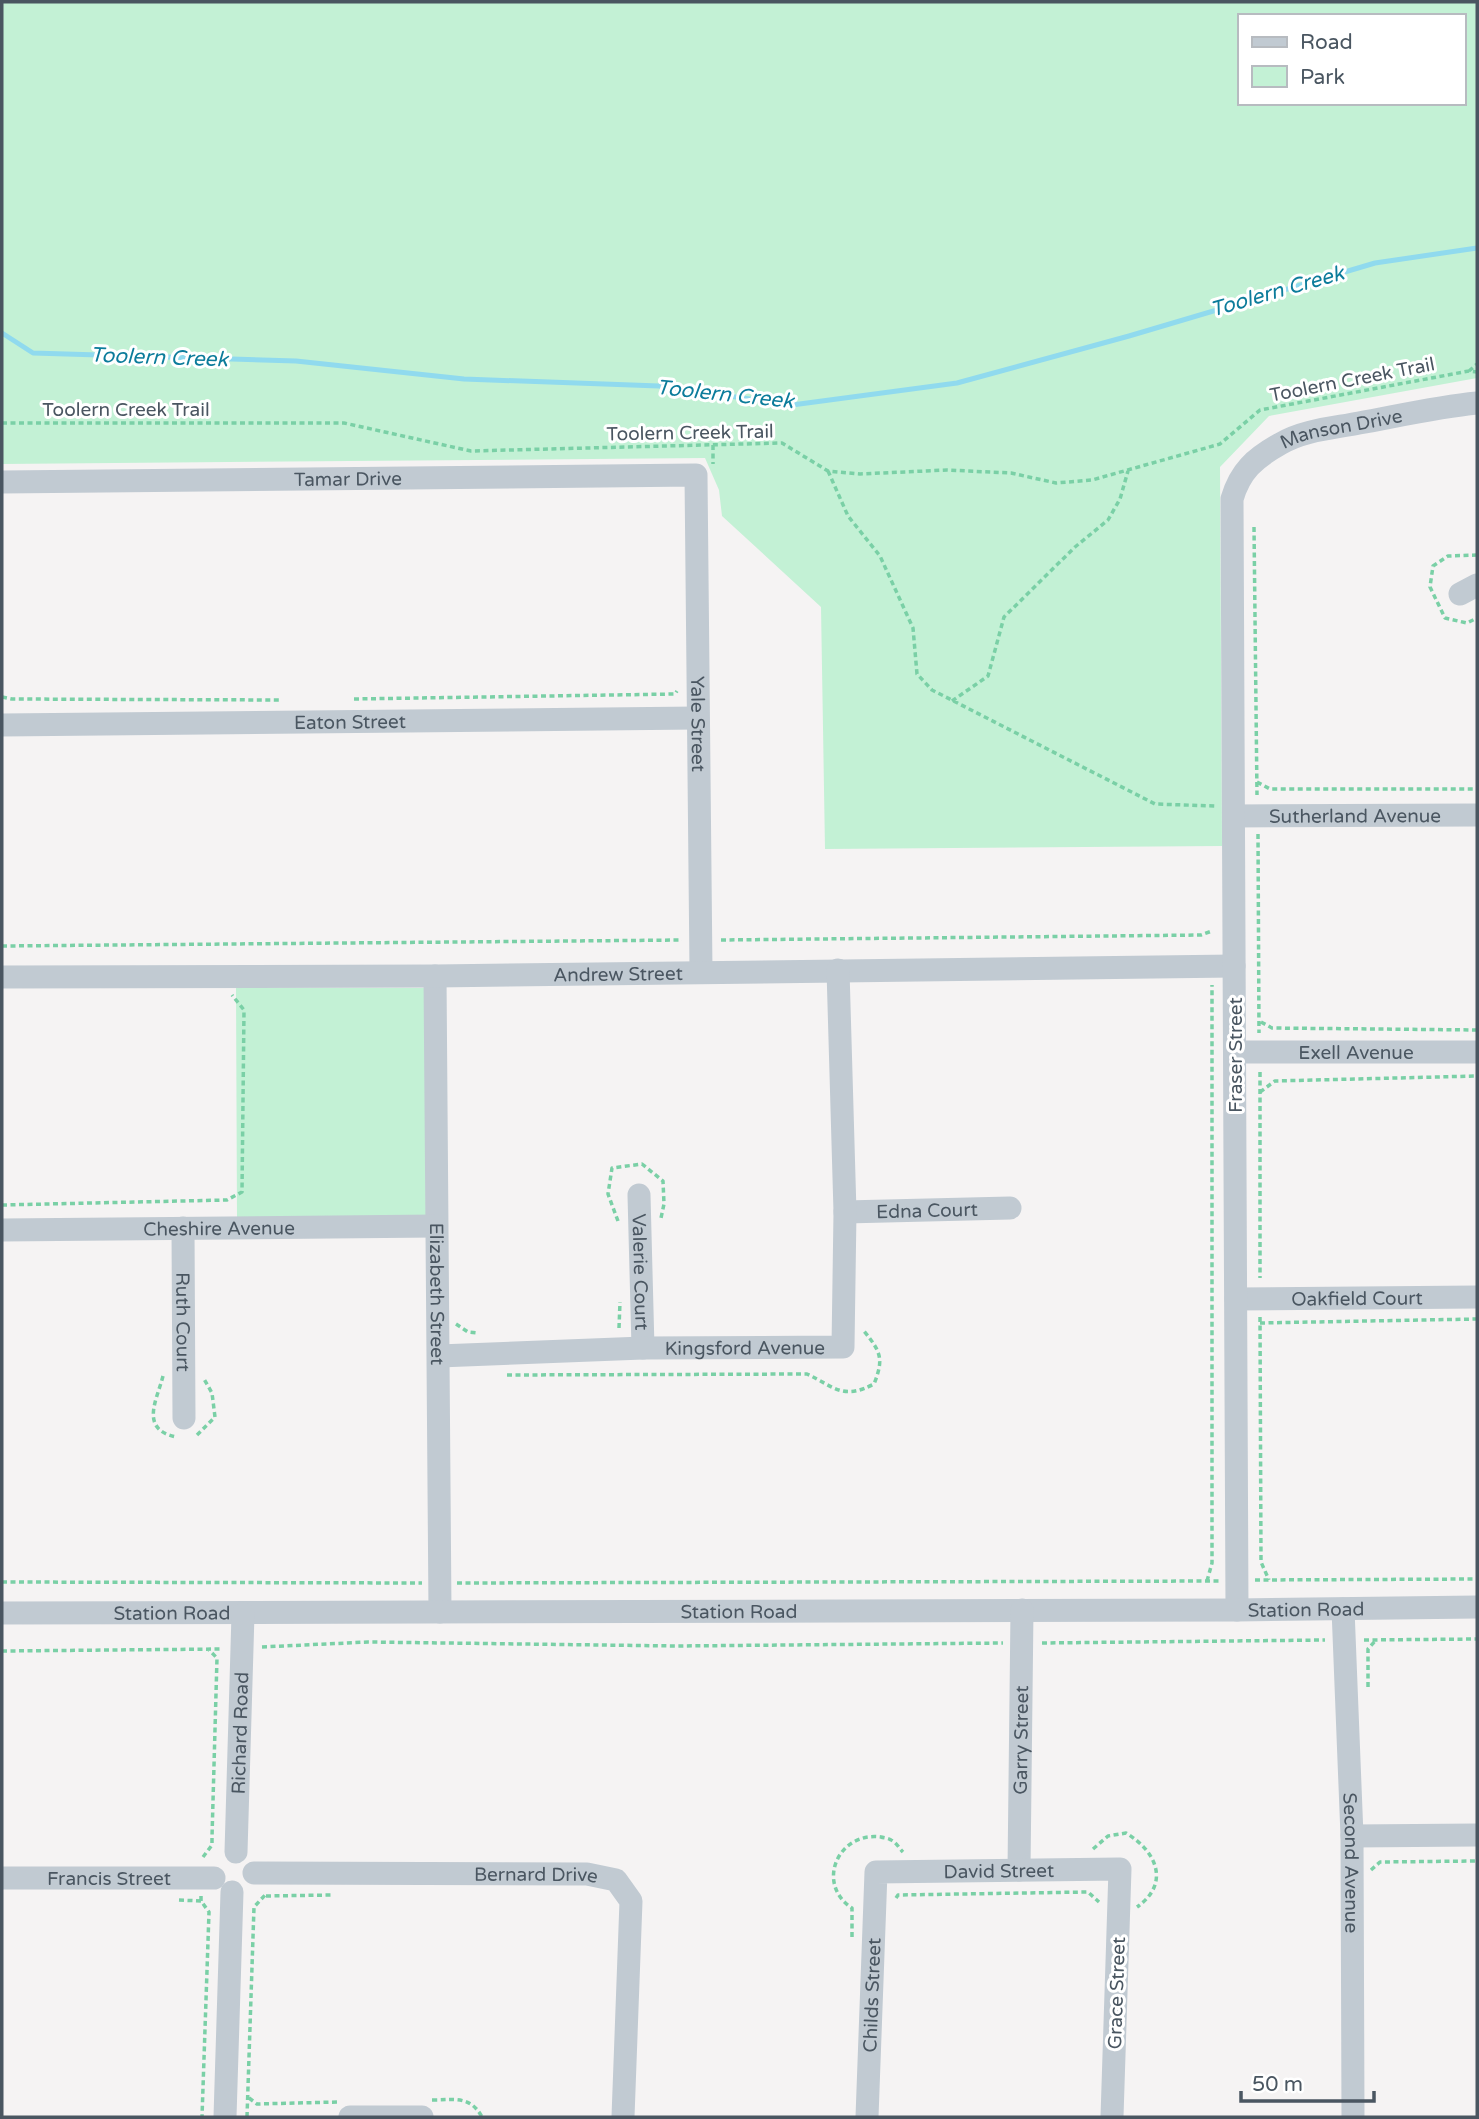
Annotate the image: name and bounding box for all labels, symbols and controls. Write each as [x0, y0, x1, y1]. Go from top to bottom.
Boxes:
legend [1238, 14, 1465, 105]
text: Road [1300, 30, 1353, 55]
text: Park [1300, 65, 1345, 90]
water label: Toolern Creek [1207, 260, 1348, 322]
water label: Toolern Creek [90, 343, 230, 372]
street label: Toolern Creek Trail [1268, 353, 1436, 407]
water label: Toolern Creek [655, 375, 796, 414]
street label: Toolern Creek Trail [42, 399, 210, 421]
street label: Manson Drive [1277, 405, 1404, 454]
street label: Toolern Creek Trail [606, 421, 774, 445]
street label: Tamar Drive [294, 468, 402, 491]
street label: Yale Street [686, 676, 709, 772]
street label: Eaton Street [294, 711, 406, 734]
street label: Sutherland Avenue [1269, 805, 1441, 828]
street label: Andrew Street [553, 963, 683, 987]
street label: Fraser Street [1225, 997, 1247, 1113]
street label: Exell Avenue [1298, 1042, 1414, 1064]
street label: Edna Court [876, 1199, 978, 1223]
street label: Valerie Court [627, 1213, 653, 1331]
street label: Cheshire Avenue [143, 1217, 295, 1241]
street label: Elizabeth Street [425, 1223, 448, 1365]
street label: Ruth Court [171, 1272, 194, 1372]
street label: Oakfield Court [1291, 1287, 1423, 1311]
street label: Kingsford Avenue [665, 1337, 825, 1360]
street label: Station Road [1247, 1598, 1365, 1622]
street label: Station Road [681, 1601, 797, 1623]
street label: Station Road [114, 1602, 230, 1625]
street label: Richard Road [228, 1672, 253, 1795]
street label: Garry Street [1010, 1685, 1033, 1795]
street label: Second Avenue [1338, 1792, 1362, 1933]
street label: David Street [943, 1860, 1054, 1883]
street label: Bernard Drive [474, 1864, 600, 1888]
street label: Francis Street [47, 1868, 171, 1890]
street label: Grace Street [1104, 1936, 1130, 2050]
street label: Childs Street [859, 1937, 886, 2053]
scale bar [1241, 2060, 1374, 2104]
text: 50 m [1252, 2072, 1303, 2097]

